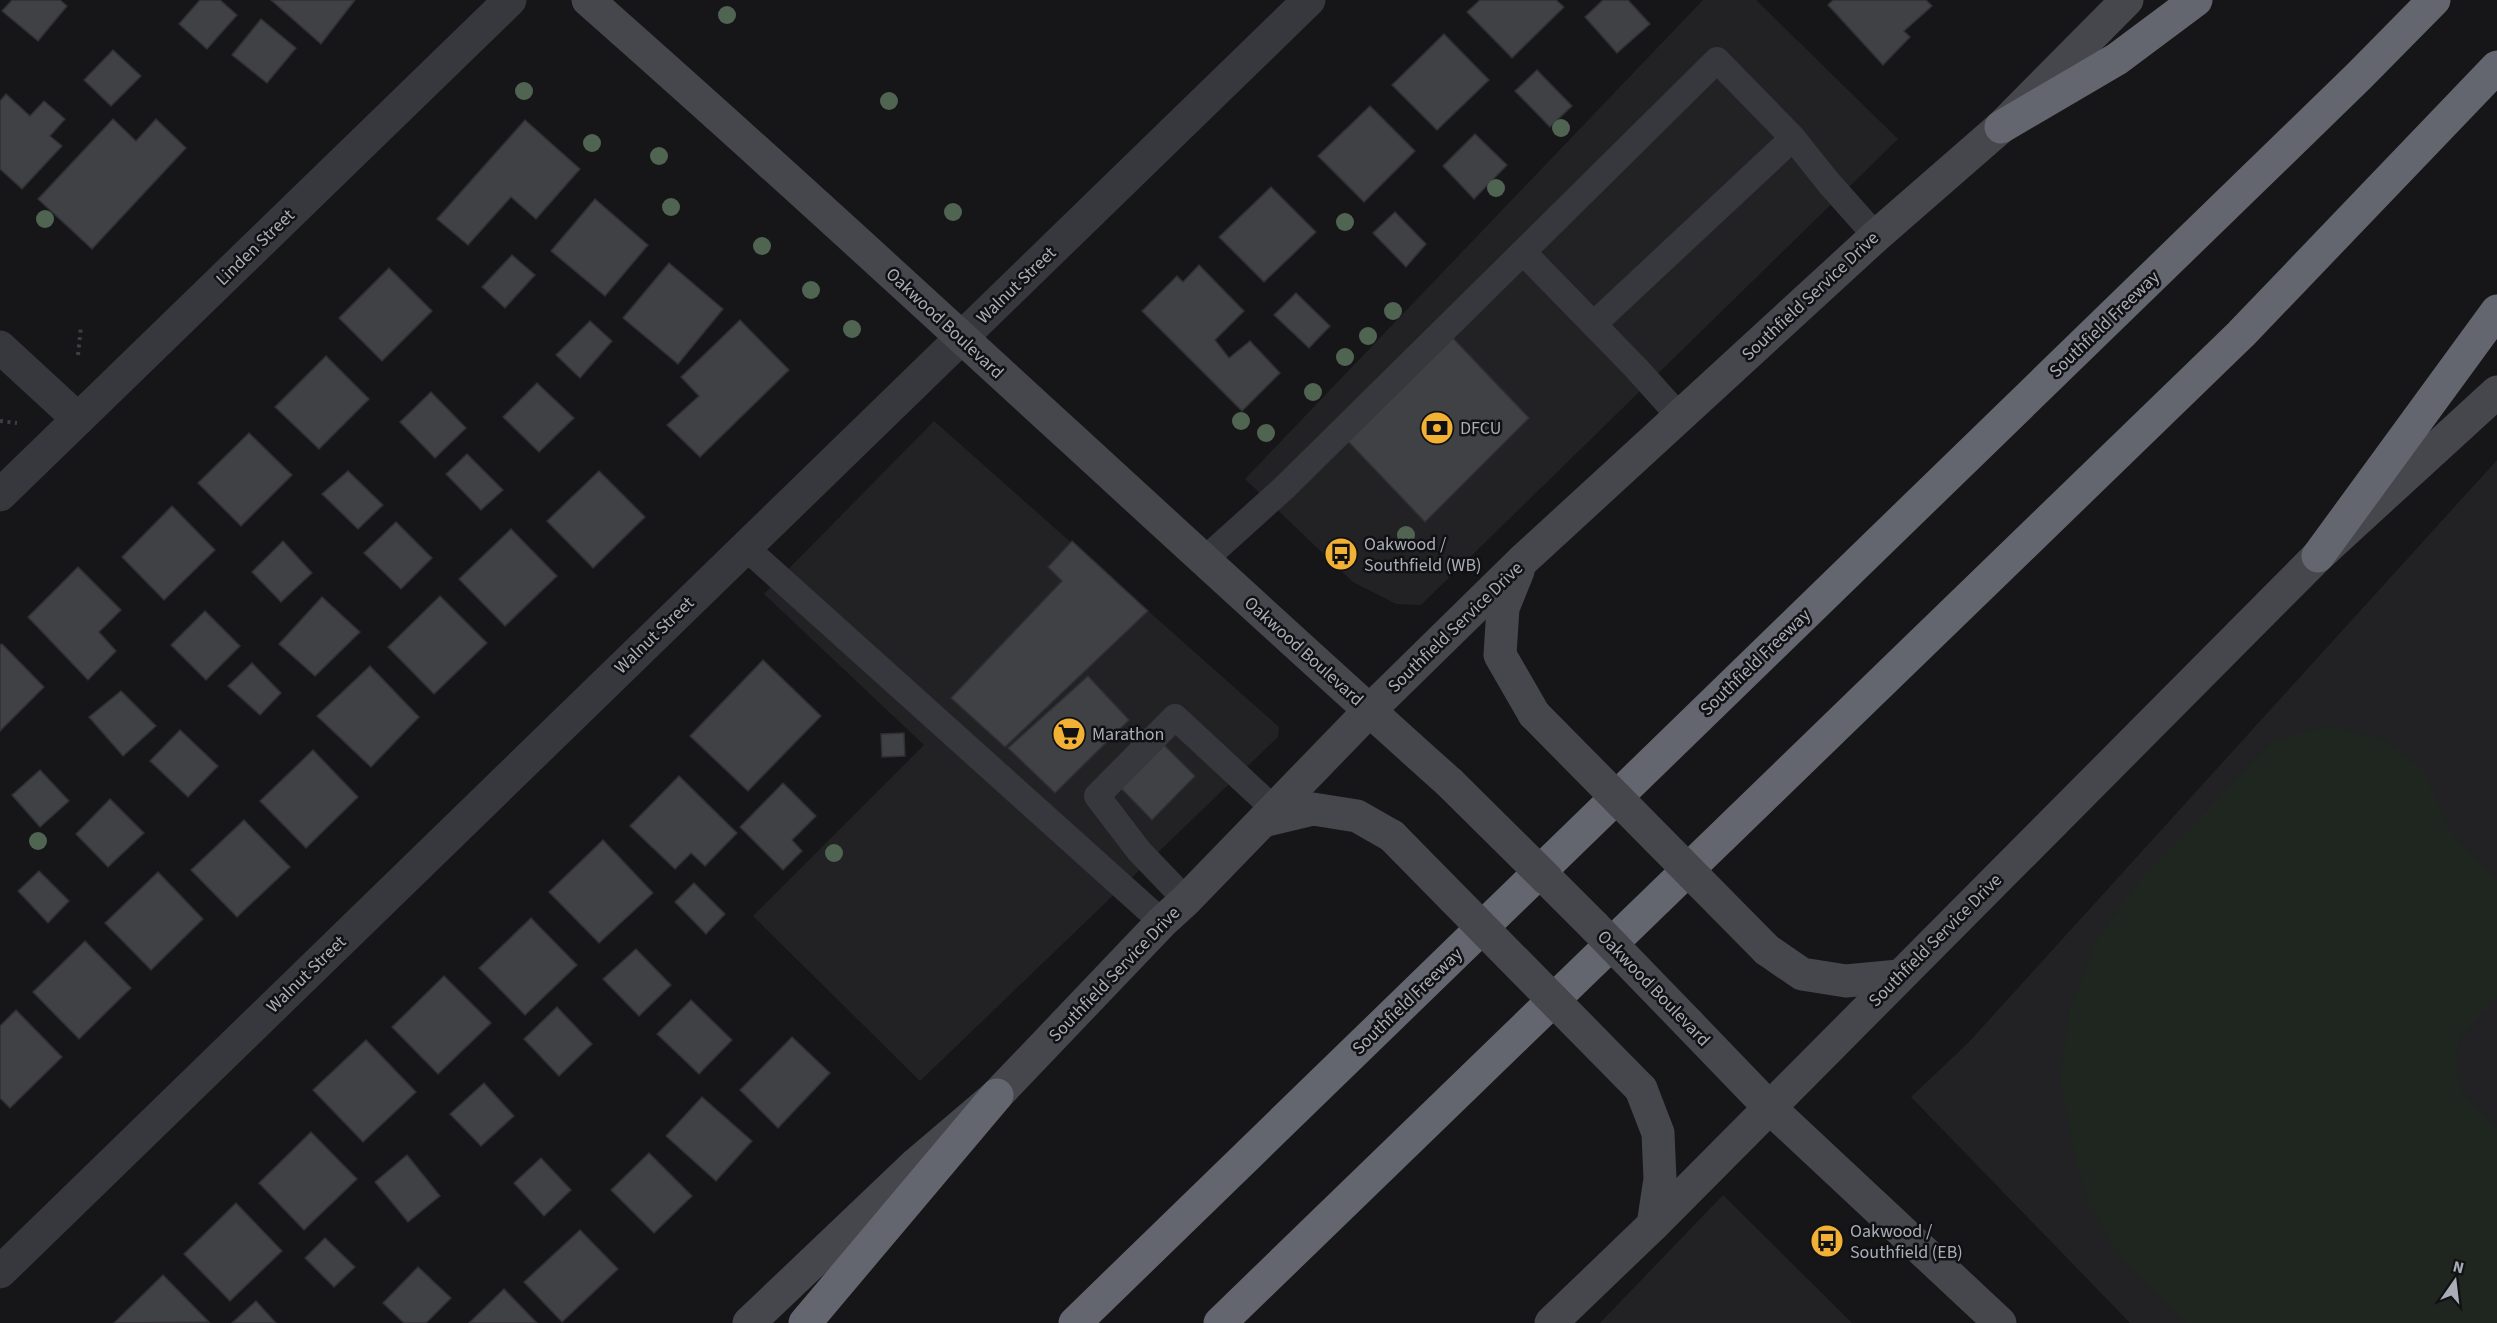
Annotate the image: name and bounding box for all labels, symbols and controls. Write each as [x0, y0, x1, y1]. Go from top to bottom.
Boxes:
street label: Linden Street [211, 203, 300, 291]
street label: Southfield Service Drive [1736, 226, 1884, 367]
street label: Walnut Street [971, 241, 1062, 330]
street label: Oakwood Boulevard [880, 262, 1009, 385]
street label: Southfield Freeway [2044, 265, 2165, 384]
bank icon: DFCU [1419, 410, 1455, 446]
place label: DFCU [1460, 416, 1501, 441]
place label: Oakwood / Southfield (WB) [1364, 532, 1481, 578]
bus stop icon: Oakwood / Southfield (WB) [1323, 536, 1359, 572]
street label: Southfield Service Drive [1382, 556, 1529, 699]
street label: Walnut Street [609, 591, 700, 680]
street label: Oakwood Boulevard [1239, 591, 1369, 712]
street label: Southfield Freeway [1695, 603, 1816, 722]
supermarket icon: Marathon [1051, 716, 1087, 752]
place label: Marathon [1092, 722, 1164, 747]
street label: Southfield Service Drive [1863, 868, 2008, 1013]
street label: Southfield Service Drive [1043, 901, 1186, 1048]
street label: Oakwood Boulevard [1592, 925, 1716, 1052]
street label: Walnut Street [261, 930, 352, 1019]
street label: Southfield Freeway [1347, 942, 1468, 1061]
place label: Oakwood / Southfield (EB) [1850, 1219, 1963, 1265]
bus stop icon: Oakwood / Southfield (EB) [1809, 1223, 1845, 1259]
north arrow [2425, 1251, 2485, 1311]
text: N [2451, 1255, 2466, 1279]

